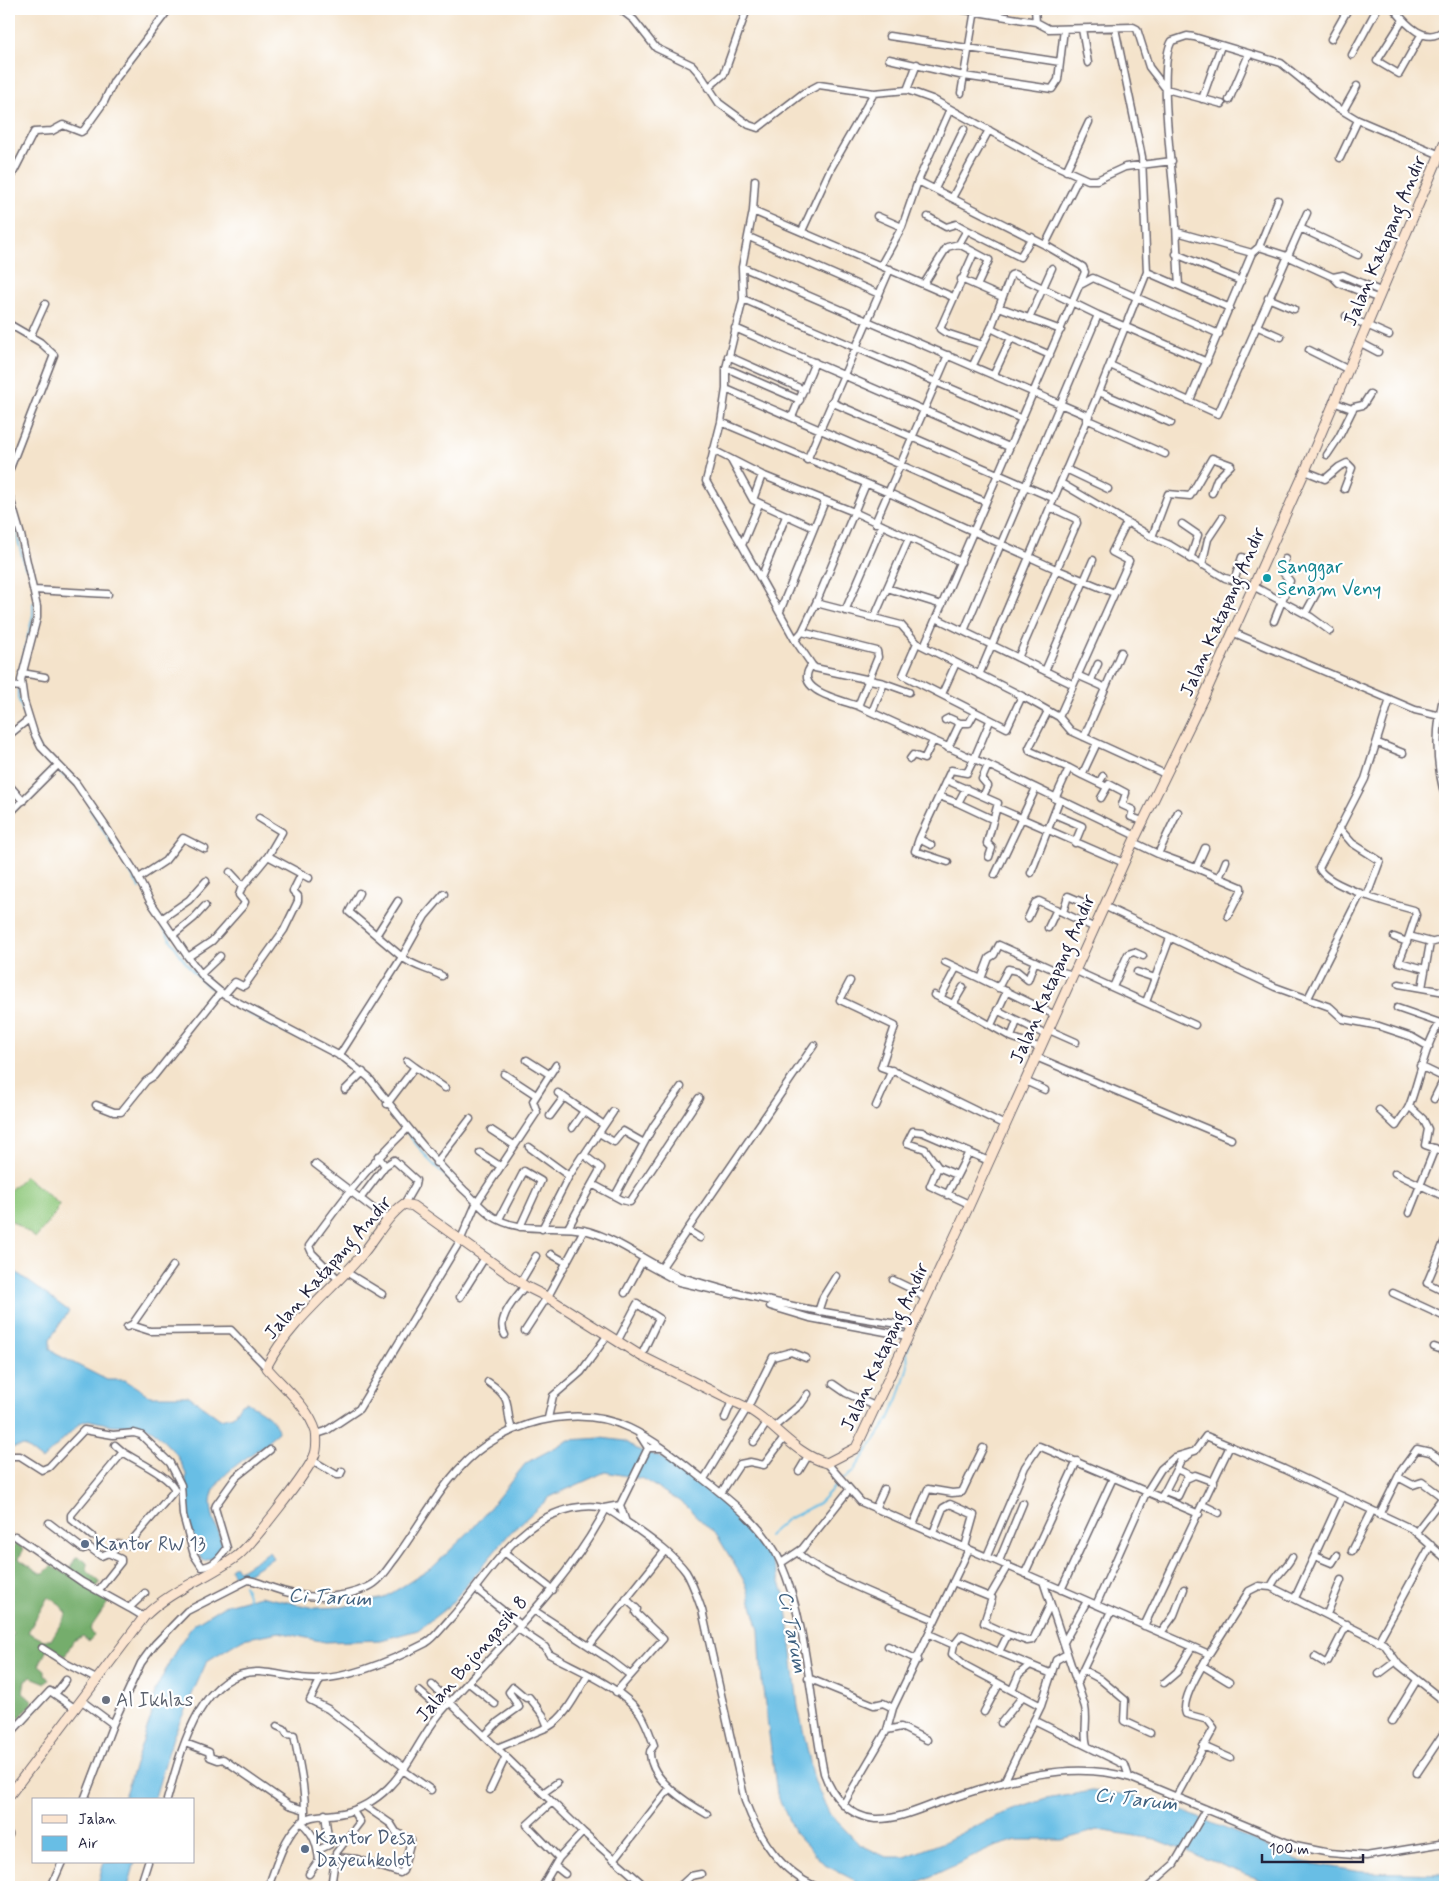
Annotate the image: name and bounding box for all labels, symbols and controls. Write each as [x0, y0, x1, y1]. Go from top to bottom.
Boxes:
street label: Jalan Katapang Andir [1338, 152, 1435, 331]
street label: Jalan Katapang Andir [1174, 523, 1274, 702]
place label: Sanggar Senam Veny [1277, 555, 1381, 602]
marker: Sanggar Senam Veny [1261, 572, 1273, 584]
street label: Jalan Katapang Andir [1004, 890, 1104, 1069]
street label: Jalan Katapang Andir [259, 1191, 400, 1347]
street label: Jalan Katapang Andir [835, 1259, 938, 1436]
place label: Kantor RW 13 [95, 1532, 206, 1557]
marker: Kantor RW 13 [79, 1538, 91, 1550]
water label: Ci Tarum [288, 1582, 372, 1614]
water label: Ci Tarum [771, 1588, 813, 1676]
street label: Jalan Bojongasih 8 [410, 1591, 534, 1728]
place label: Al Ikhlas [116, 1688, 193, 1713]
marker: Al Ikhlas [100, 1694, 112, 1706]
water label: Ci Tarum [1093, 1782, 1179, 1818]
legend [32, 1798, 195, 1864]
text: Jalan [78, 1810, 117, 1830]
place label: Kantor Desa Dayeuhkolot [315, 1826, 416, 1873]
scale bar [1262, 1831, 1363, 1863]
text: Air [78, 1834, 98, 1854]
text: 100 m [1269, 1840, 1309, 1860]
marker: Kantor Desa Dayeuhkolot [299, 1843, 311, 1855]

